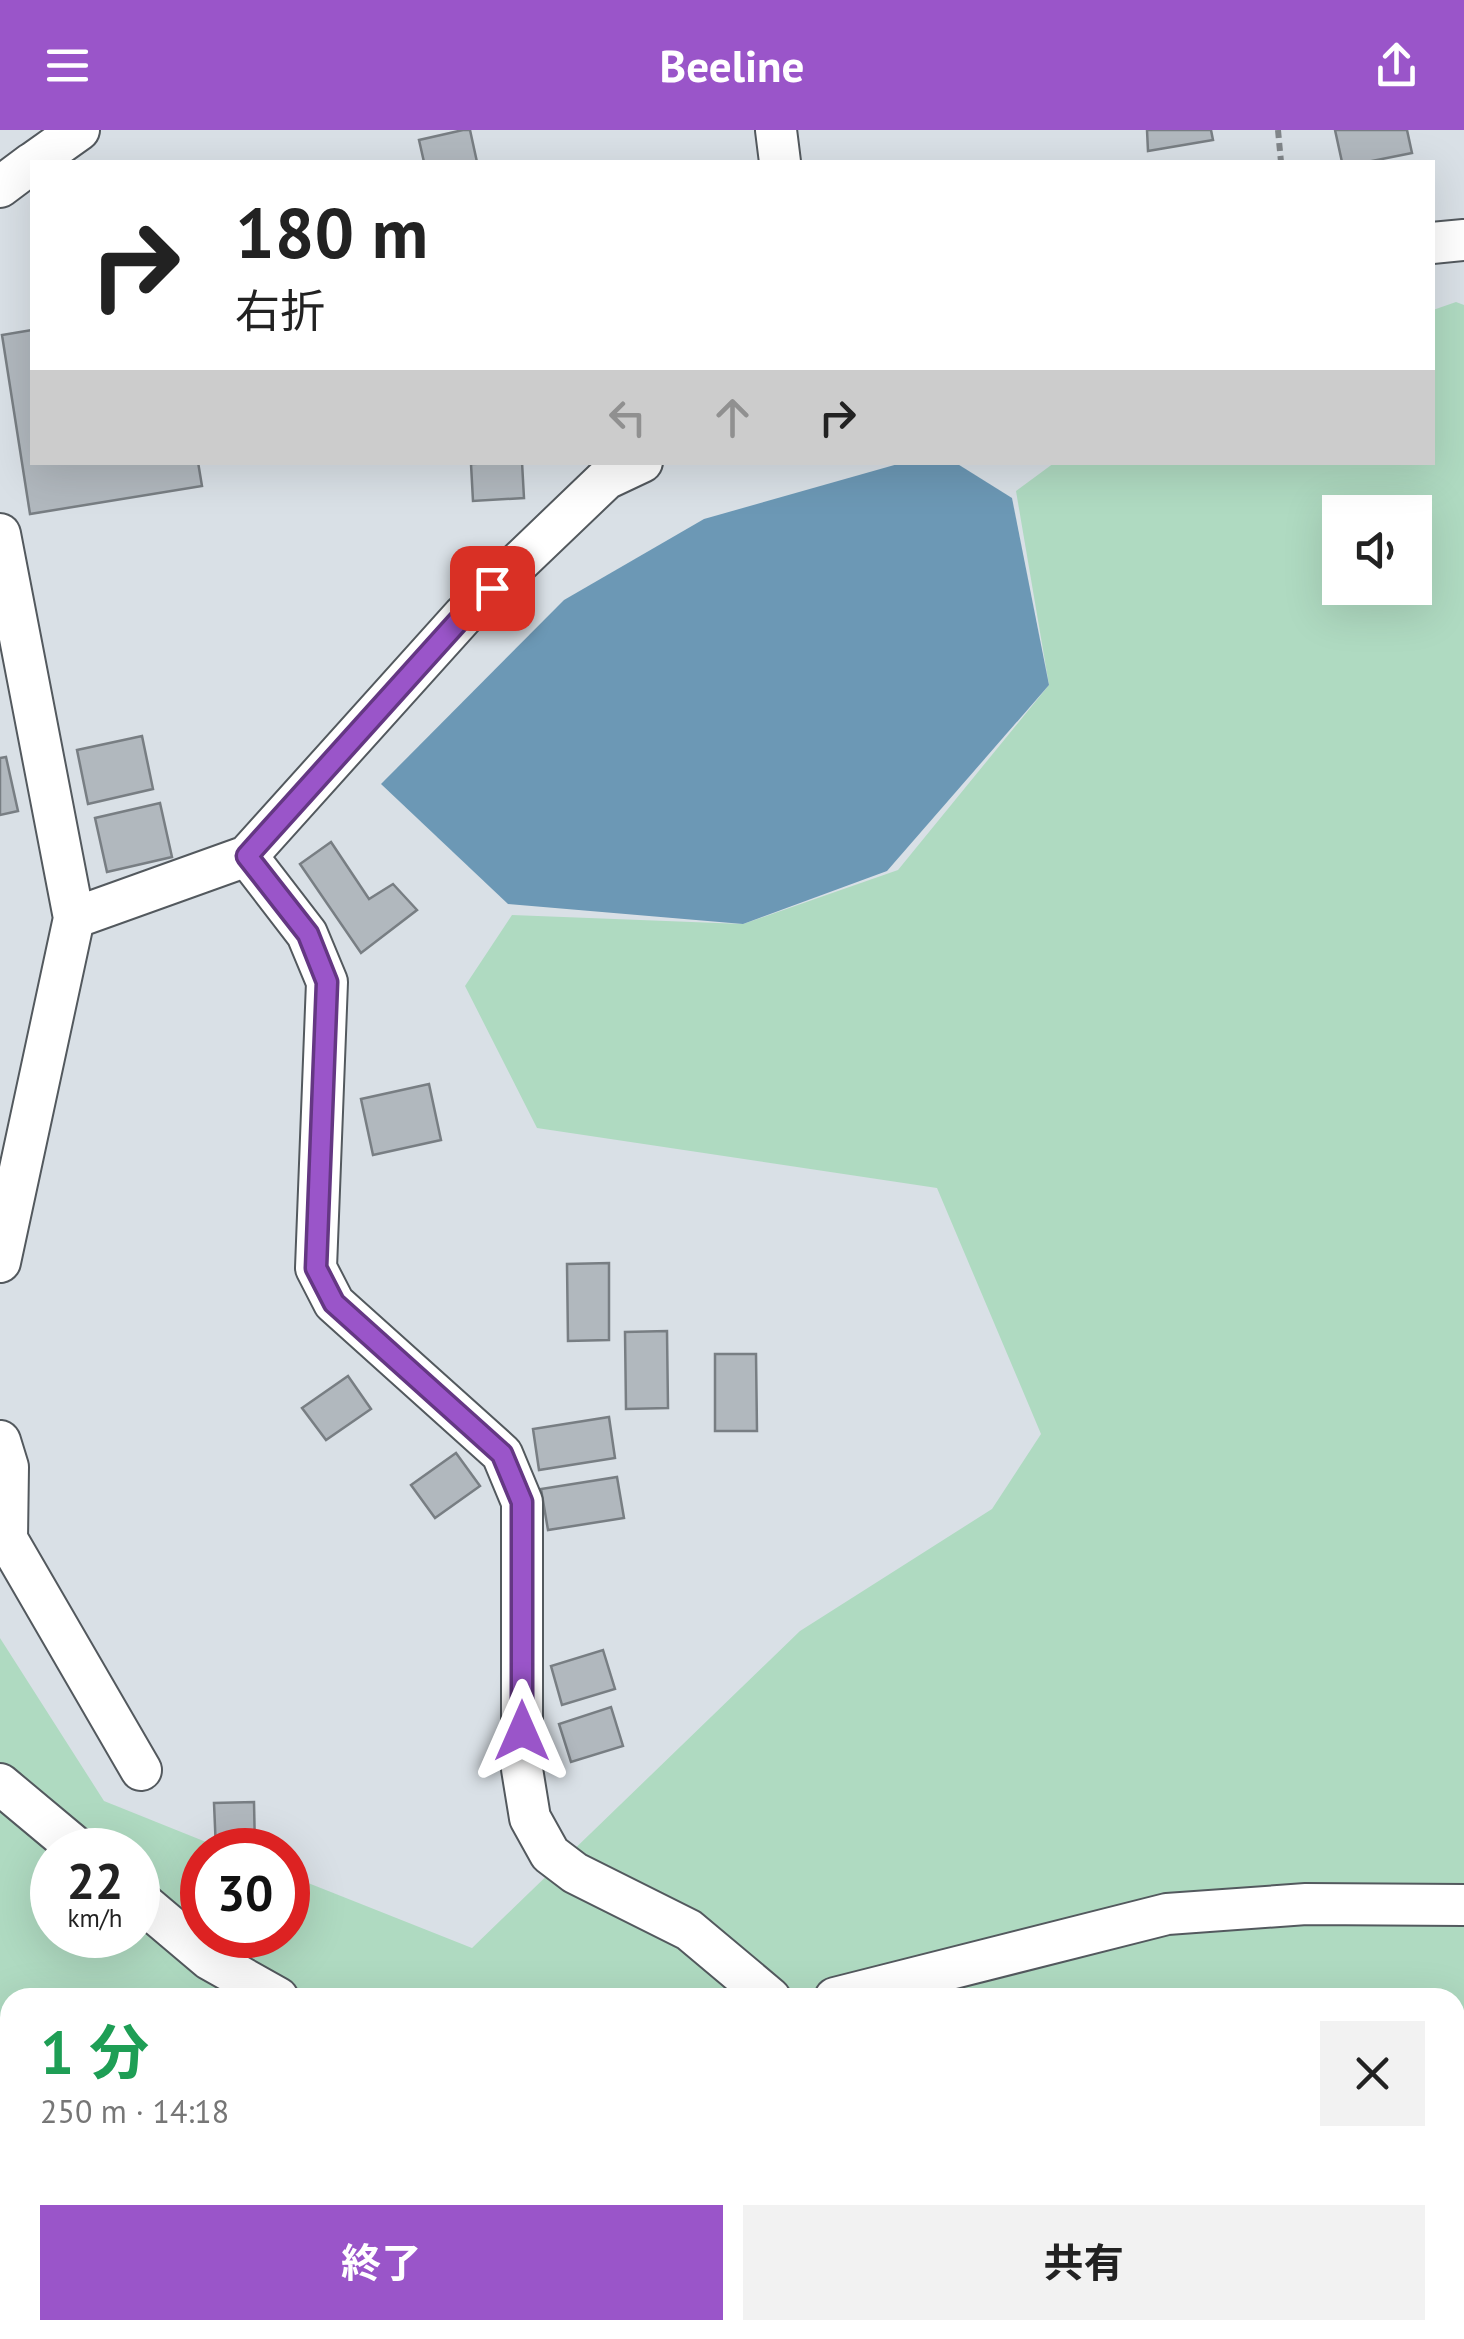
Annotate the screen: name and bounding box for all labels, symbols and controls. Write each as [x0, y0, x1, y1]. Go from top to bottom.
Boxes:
text: Beeline [660, 36, 804, 94]
icon: menu [40, 38, 95, 93]
icon: share [1369, 38, 1424, 93]
text: 180 m [235, 187, 428, 277]
icon: right [70, 200, 200, 330]
text: 右折 [235, 281, 325, 339]
icon: left [600, 390, 655, 445]
icon: ahead [705, 390, 760, 445]
icon: right [810, 390, 865, 445]
map controls [1322, 495, 1432, 605]
button: sound [1322, 495, 1432, 605]
pin [450, 546, 535, 631]
icon: arrive [465, 561, 520, 616]
position arrow [470, 1679, 574, 1783]
speed limit sign: 30 [180, 1828, 310, 1958]
text: 22 [67, 1848, 123, 1913]
text: km/h [68, 1902, 122, 1934]
text: 1 分 [40, 2013, 149, 2091]
button: close [1320, 2021, 1425, 2126]
text: 250 m · 14:18 [40, 2090, 229, 2132]
button: 終了 [40, 2205, 723, 2320]
button: 共有 [743, 2205, 1425, 2320]

